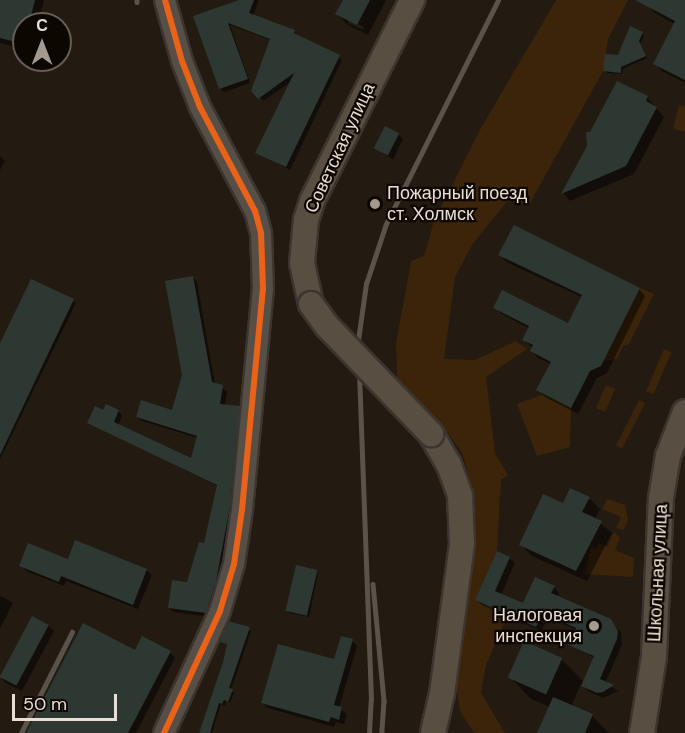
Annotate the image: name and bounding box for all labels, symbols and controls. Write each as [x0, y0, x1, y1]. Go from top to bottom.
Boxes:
north arrow [12, 12, 72, 72]
text: С [36, 15, 48, 36]
street label: Советская улица [300, 79, 380, 217]
place label: Пожарный поезд ст. Холмск [387, 183, 527, 226]
marker: Пожарный поезд ст. Холмск [368, 197, 382, 211]
street label: Школьная улица [644, 504, 672, 642]
place label: Налоговая инспекция [493, 605, 582, 648]
marker: Налоговая инспекция [587, 619, 601, 633]
scale bar [15, 682, 120, 720]
text: 50 m [23, 692, 67, 716]

